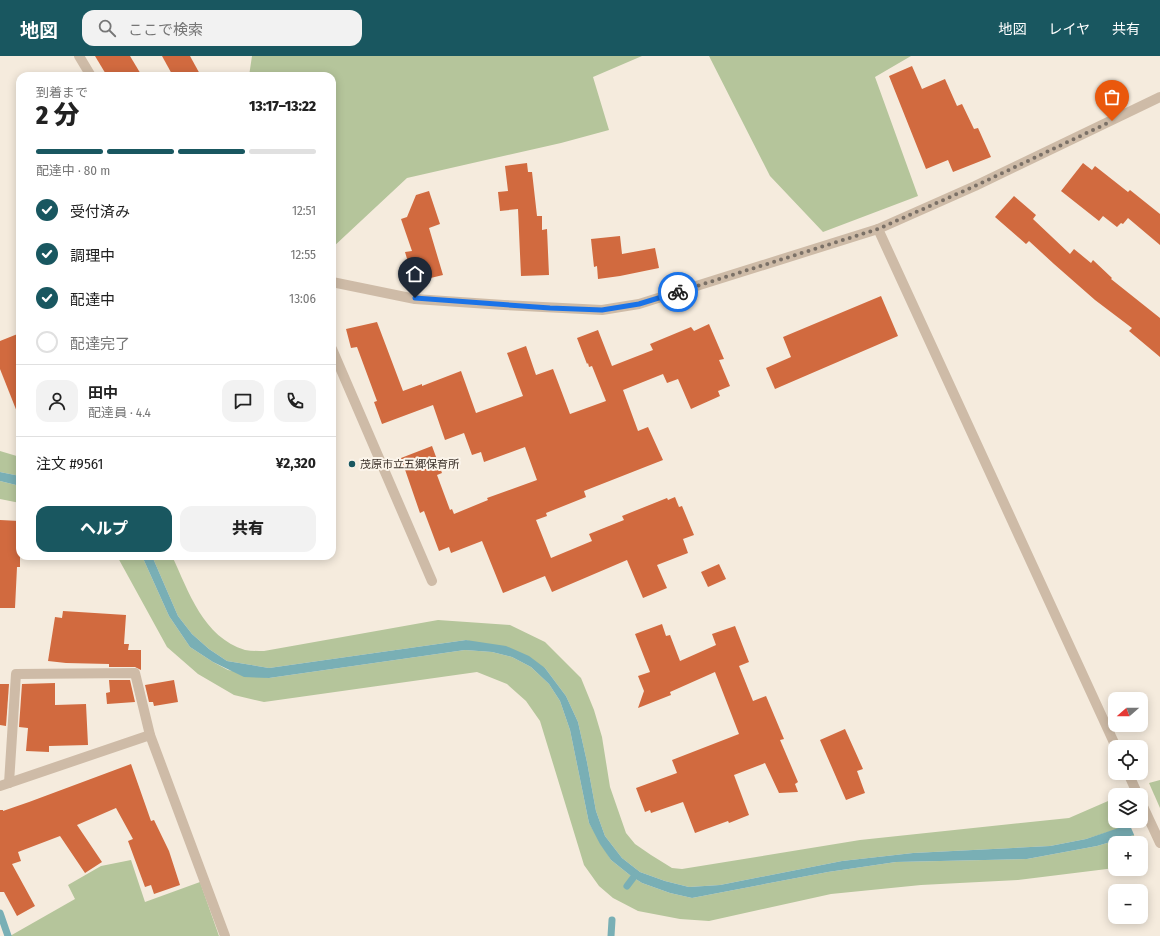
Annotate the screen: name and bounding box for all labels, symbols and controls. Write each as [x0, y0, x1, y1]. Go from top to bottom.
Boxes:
search box [82, 10, 362, 46]
icon: search [96, 17, 118, 39]
text: 地図 [20, 19, 58, 42]
text: ここで検索 [128, 21, 203, 39]
text: 地図 [998, 21, 1026, 38]
text: レイヤ [1048, 21, 1090, 38]
text: 共有 [1112, 21, 1140, 38]
pin [1095, 80, 1129, 121]
text: 到着まで [36, 85, 88, 100]
icon: bag [1101, 86, 1123, 108]
text: 13:17–13:22 [249, 97, 316, 115]
text: 2 分 [36, 100, 79, 131]
text: 配達中 · 80 m [36, 163, 110, 178]
icon: check [36, 199, 58, 221]
text: 受付済み [70, 203, 130, 221]
text: 12:51 [292, 203, 316, 218]
icon: check [36, 243, 58, 265]
text: 調理中 [70, 247, 115, 265]
text: 12:55 [291, 247, 316, 262]
pin [398, 257, 432, 298]
icon: home [404, 263, 426, 285]
courier [658, 272, 698, 312]
icon: bike [667, 281, 689, 303]
icon: check [36, 287, 58, 309]
text: 配達中 [70, 291, 115, 309]
text: 13:06 [289, 291, 316, 306]
text: 配達完了 [70, 335, 130, 353]
button: person [36, 380, 78, 422]
button: chat [222, 380, 264, 422]
button: phone [274, 380, 316, 422]
text: 田中 [88, 384, 118, 402]
text: 配達員 · 4.4 [88, 405, 151, 420]
text: ¥2,320 [276, 454, 316, 472]
text: 注文 #9561 [36, 455, 103, 473]
place label: 茂原市立五郷保育所 [360, 458, 460, 471]
marker: 茂原市立五郷保育所 [347, 459, 357, 469]
button: ヘルプ [36, 506, 172, 552]
button: 共有 [180, 506, 316, 552]
north arrow [1108, 692, 1148, 732]
map controls [1108, 692, 1148, 924]
button: locate [1108, 740, 1148, 780]
button: layers [1108, 788, 1148, 828]
button: + [1108, 836, 1148, 876]
button: − [1108, 884, 1148, 924]

